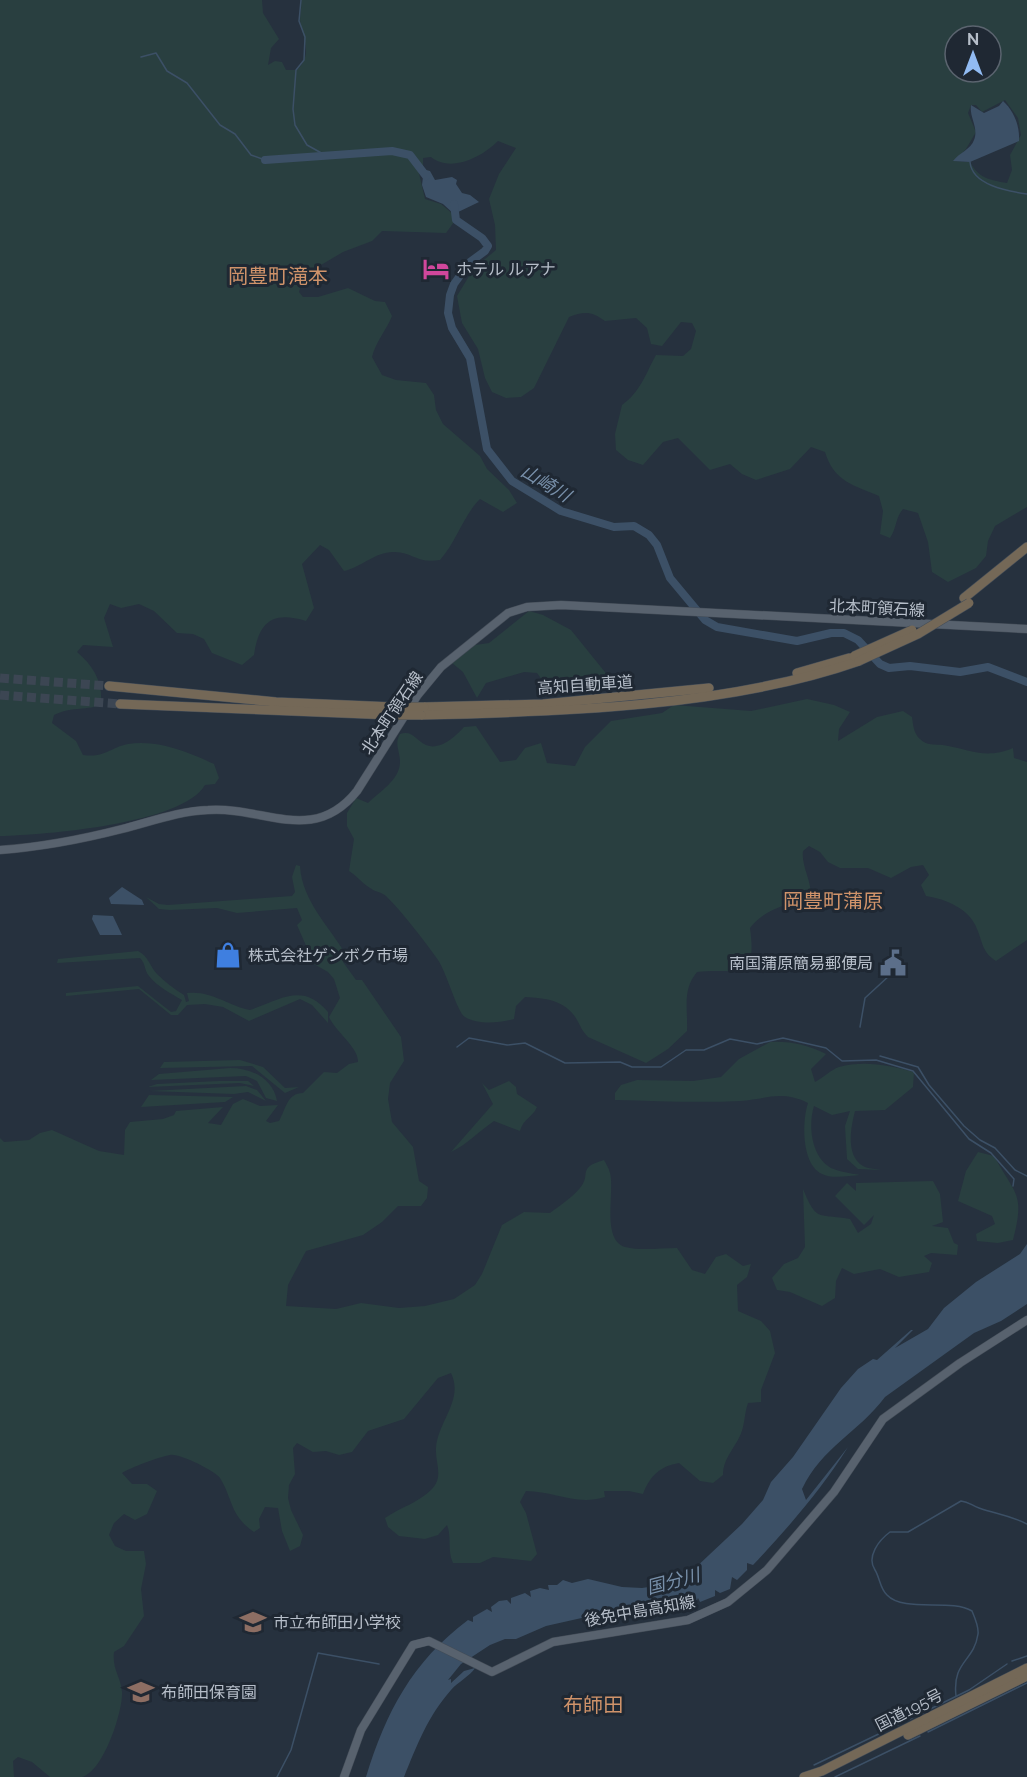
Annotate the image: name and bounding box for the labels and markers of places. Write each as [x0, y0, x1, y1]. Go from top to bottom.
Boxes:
hotel icon: ホテル ルアナ [421, 254, 451, 284]
place label: ホテル ルアナ [456, 260, 556, 279]
shop icon: 株式会社ゲンボク市場 [213, 940, 243, 970]
place label: 株式会社ゲンボク市場 [248, 946, 408, 965]
public building icon: 南国蒲原簡易郵便局 [878, 948, 908, 978]
place label: 南国蒲原簡易郵便局 [729, 954, 873, 973]
school or university icon: 市立布師田小学校 [238, 1607, 268, 1637]
place label: 市立布師田小学校 [273, 1613, 401, 1632]
school or university icon: 布師田保育園 [126, 1677, 156, 1707]
place label: 布師田保育園 [161, 1683, 257, 1702]

